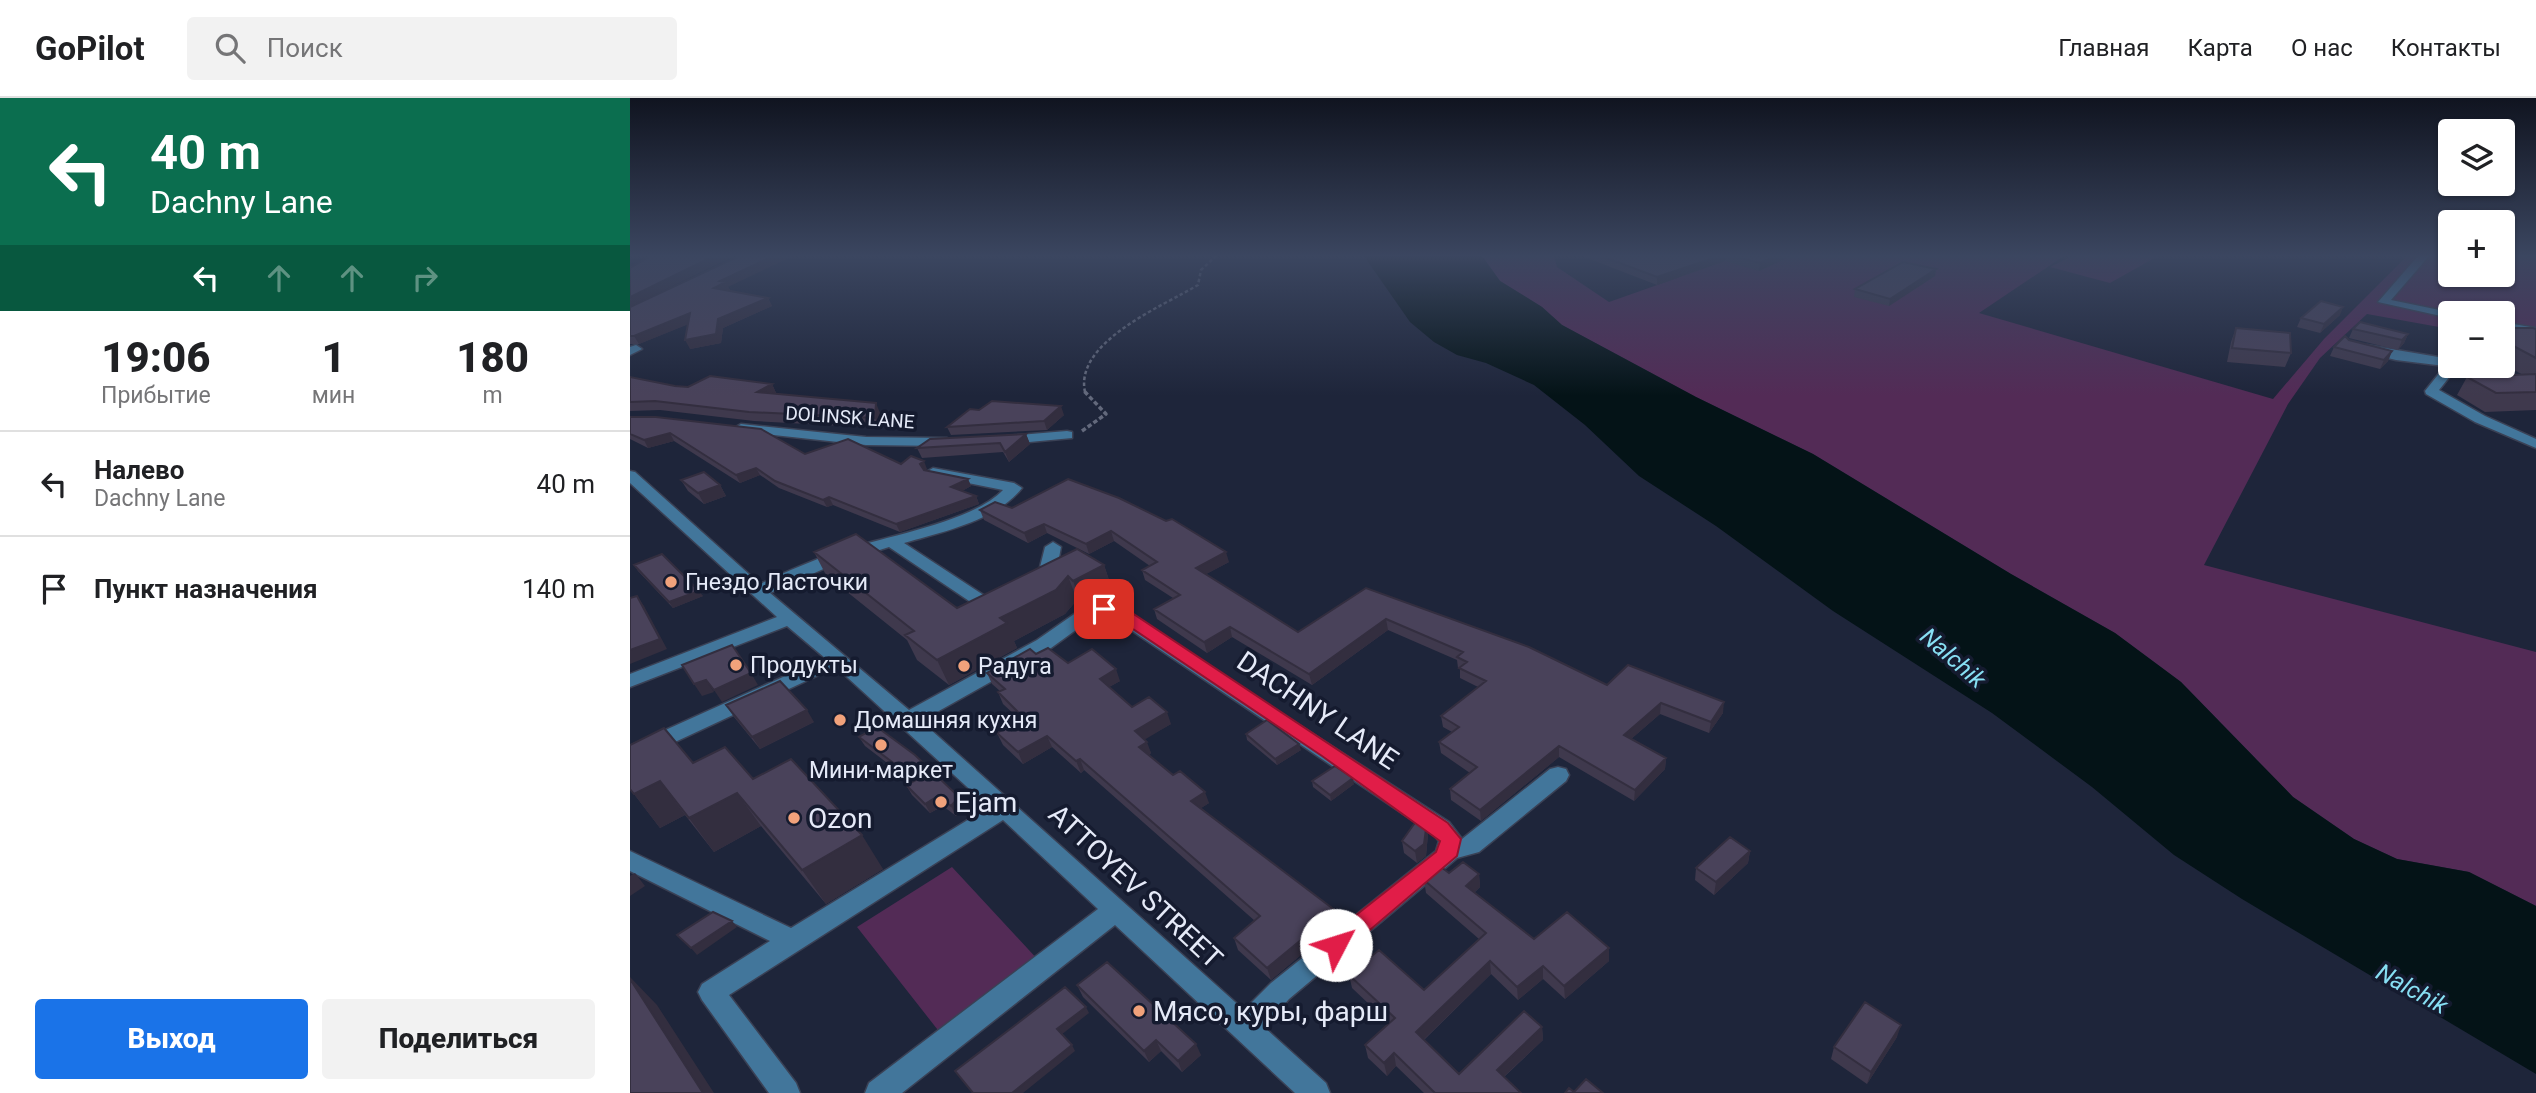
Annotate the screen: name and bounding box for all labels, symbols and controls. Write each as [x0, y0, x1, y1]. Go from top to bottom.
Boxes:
search box [187, 17, 677, 80]
text: GoPilot [35, 29, 145, 68]
icon: search [211, 29, 249, 67]
text: Поиск [267, 33, 343, 63]
text: Главная [2058, 34, 2149, 62]
text: Карта [2187, 34, 2253, 62]
text: О нас [2291, 34, 2353, 62]
text: Контакты [2391, 34, 2501, 62]
map controls [2438, 119, 2515, 378]
button: layers [2438, 119, 2515, 196]
text: 40 m [150, 124, 261, 181]
icon: left [35, 126, 126, 217]
text: Dachny Lane [150, 183, 333, 221]
button: + [2438, 210, 2515, 287]
icon: left [187, 259, 225, 297]
icon: ahead [260, 259, 298, 297]
icon: ahead [333, 259, 371, 297]
icon: right [406, 259, 444, 297]
button: − [2438, 301, 2515, 378]
text: 19:06 [101, 333, 210, 382]
text: 1 [321, 333, 346, 382]
text: 180 [456, 333, 529, 382]
text: Прибытие [101, 382, 211, 409]
text: мин [312, 382, 355, 409]
text: m [483, 382, 503, 409]
street label: DOLINSK LANE [785, 402, 916, 434]
text: Налево [94, 455, 184, 485]
icon: left [35, 465, 73, 503]
text: 40 m [537, 469, 595, 499]
text: Dachny Lane [94, 485, 225, 512]
place label: Гнездо Ласточки [685, 569, 868, 596]
icon: arrive [35, 570, 73, 608]
text: Пункт назначения [94, 574, 318, 604]
text: 140 m [522, 574, 595, 604]
marker: Гнездо Ласточки [663, 574, 679, 590]
pin [1074, 579, 1134, 639]
icon: arrive [1085, 590, 1123, 628]
water label: Nalchik [1915, 622, 1992, 695]
street label: DACHNY LANE [1231, 644, 1405, 776]
place label: Продукты [750, 652, 858, 679]
place label: Радуга [978, 653, 1052, 680]
marker: Продукты [728, 657, 744, 673]
marker: Радуга [956, 658, 972, 674]
place label: Домашняя кухня [854, 707, 1037, 734]
marker: Домашняя кухня [832, 712, 848, 728]
marker: Мини-маркет [873, 737, 889, 753]
place label: Мини-маркет [809, 757, 953, 784]
place label: Ejam [955, 786, 1017, 819]
marker: Ejam [933, 794, 949, 810]
street label: ATTOYEV STREET [1042, 797, 1230, 975]
place label: Ozon [808, 802, 872, 835]
marker: Ozon [786, 810, 802, 826]
position arrow [1299, 908, 1373, 982]
water label: Nalchik [2371, 958, 2454, 1021]
place label: Мясо, куры, фарш [1153, 995, 1388, 1028]
button: Выход [35, 999, 308, 1079]
button: Поделиться [322, 999, 595, 1079]
marker: Мясо, куры, фарш [1131, 1003, 1147, 1019]

